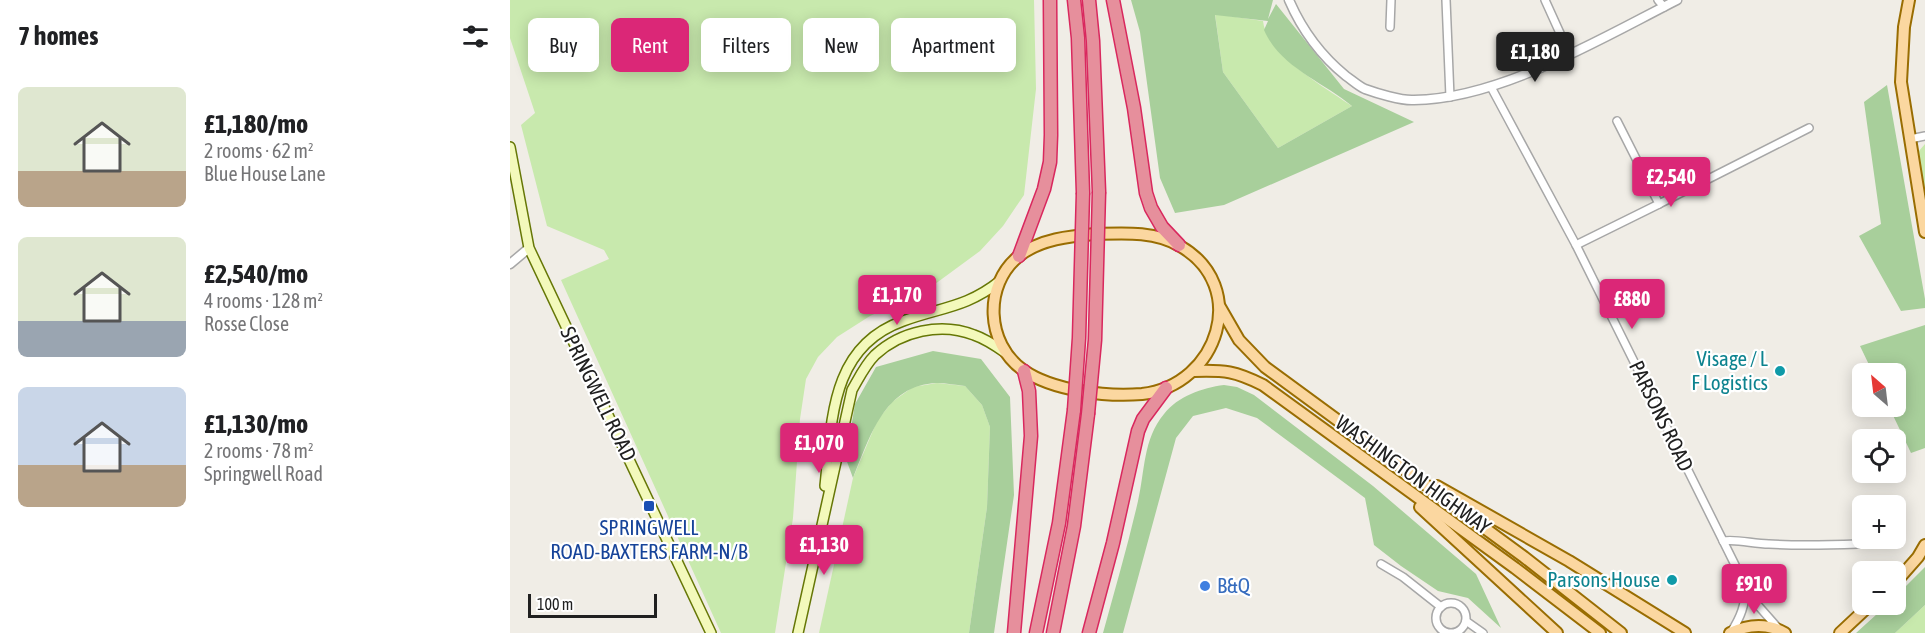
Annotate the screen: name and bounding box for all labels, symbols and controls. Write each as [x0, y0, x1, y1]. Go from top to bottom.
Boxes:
chip: Buy [528, 18, 599, 72]
chip: Rent [611, 18, 689, 72]
chip: Filters [701, 18, 791, 72]
chip: New [803, 18, 879, 72]
chip: Apartment [891, 18, 1016, 72]
icon: filters [459, 20, 492, 53]
text: 7 homes [18, 21, 98, 51]
pin: £1,180 [1486, 32, 1584, 83]
text: £1,180 [1510, 40, 1560, 63]
text: £1,180/mo [204, 109, 308, 139]
icon: home [66, 111, 138, 183]
text: 2 rooms · 62 m² [204, 139, 314, 162]
pin: £2,540 [1622, 157, 1720, 208]
text: Blue House Lane [204, 162, 326, 185]
text: £2,540 [1646, 165, 1696, 188]
text: £2,540/mo [204, 259, 308, 289]
icon: home [66, 261, 138, 333]
pin: £1,170 [848, 275, 946, 326]
pin: £880 [1596, 279, 1668, 330]
text: £1,170 [872, 283, 922, 306]
text: £880 [1614, 287, 1650, 310]
text: 4 rooms · 128 m² [204, 289, 323, 312]
text: Rosse Close [204, 312, 289, 335]
street label: SPRINGWELL ROAD [556, 323, 642, 465]
place label: Visage / L F Logistics [1691, 346, 1768, 394]
street label: PARSONS ROAD [1625, 356, 1699, 475]
north arrow [1852, 363, 1906, 417]
map controls [1852, 363, 1906, 615]
marker: Visage / L F Logistics [1773, 364, 1787, 378]
text: £1,130/mo [204, 409, 308, 439]
street label: WASHINGTON HIGHWAY [1331, 410, 1496, 539]
icon: home [66, 411, 138, 483]
pin: £1,070 [770, 423, 868, 474]
button: locate [1852, 429, 1906, 483]
text: £1,070 [794, 431, 844, 454]
text: 2 rooms · 78 m² [204, 439, 314, 462]
text: Springwell Road [204, 462, 323, 485]
button: + [1852, 495, 1906, 549]
marker: SPRINGWELL ROAD-BAXTERS FARM-N/B [642, 499, 656, 513]
place label: SPRINGWELL ROAD-BAXTERS FARM-N/B [550, 515, 748, 563]
pin: £1,130 [775, 525, 873, 576]
text: £1,130 [799, 533, 849, 556]
button: − [1852, 561, 1906, 615]
pin: £910 [1718, 564, 1790, 615]
place label: Parsons House [1547, 567, 1660, 591]
text: £910 [1736, 572, 1772, 595]
place label: B&Q [1217, 573, 1251, 597]
marker: Parsons House [1665, 573, 1679, 587]
marker: B&Q [1198, 579, 1212, 593]
scale bar [528, 591, 657, 618]
text: 100 m [537, 595, 573, 613]

